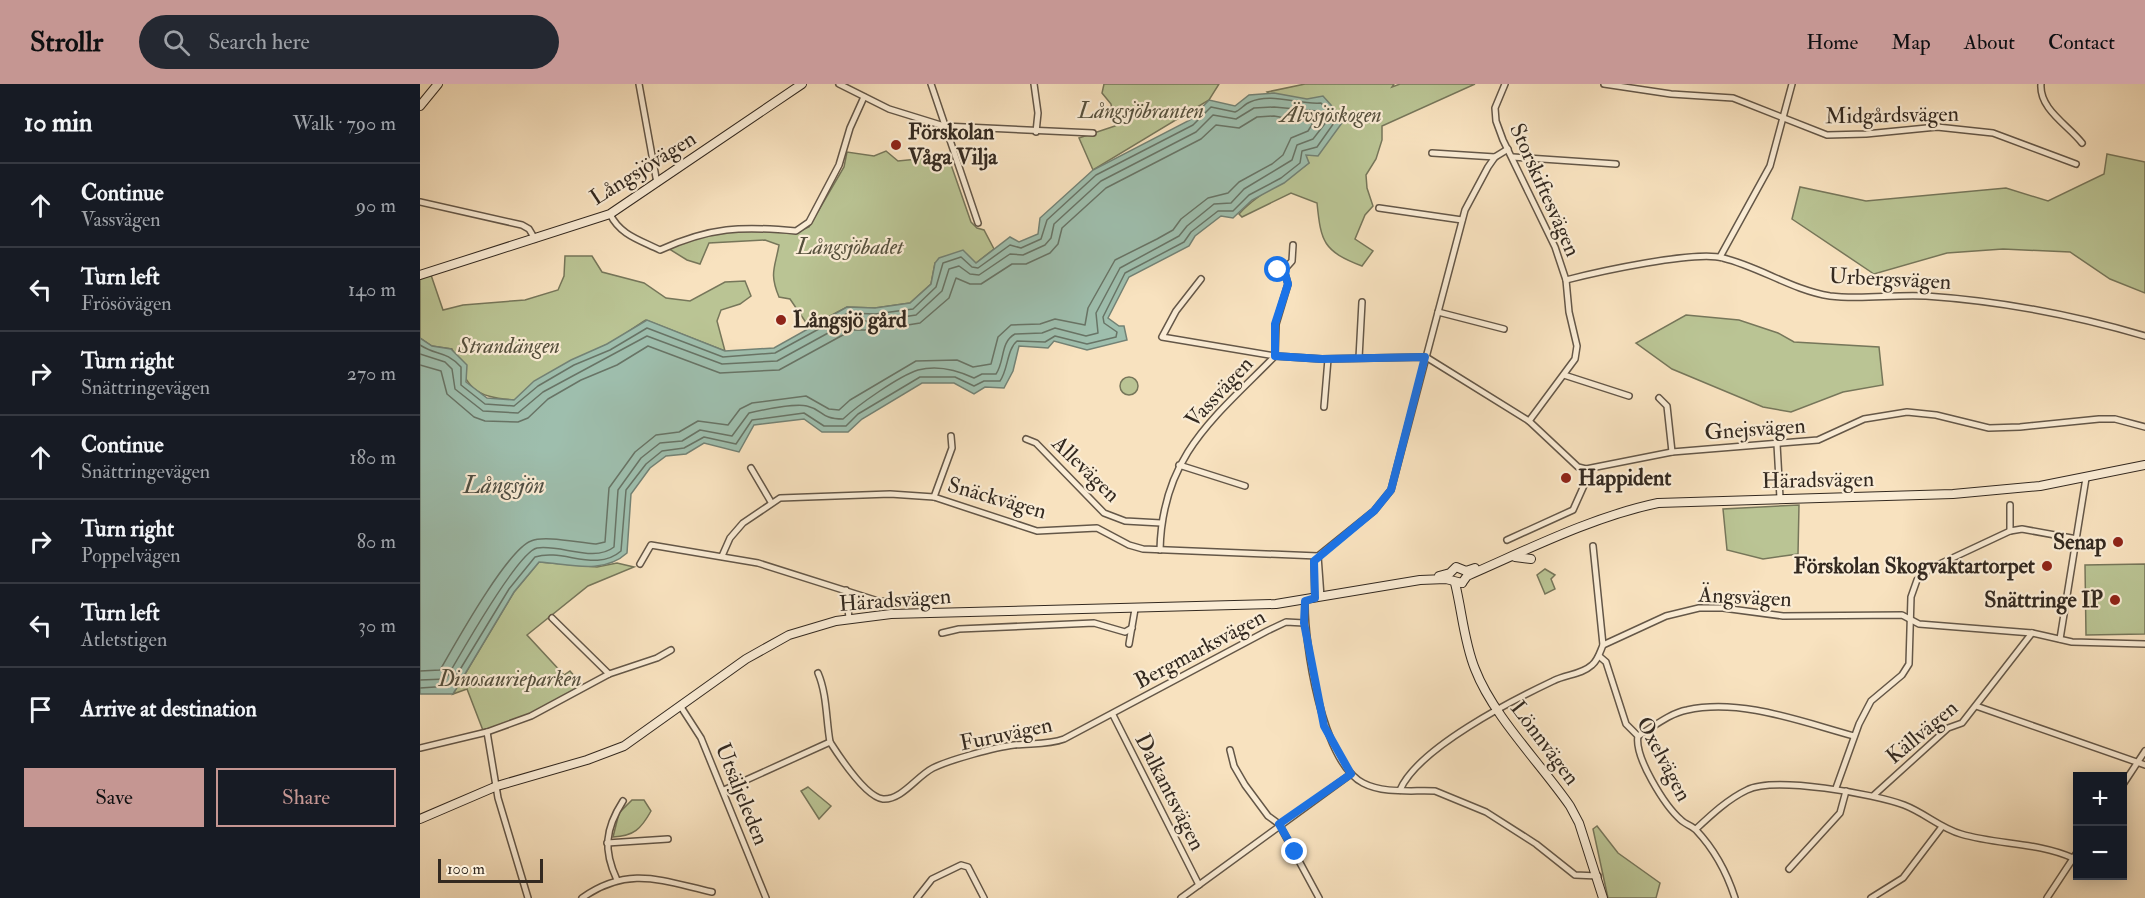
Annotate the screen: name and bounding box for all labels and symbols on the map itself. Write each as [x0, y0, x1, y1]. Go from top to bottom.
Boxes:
park label: Långsjöbranten [1077, 97, 1204, 125]
street label: Midgårdsvägen [1825, 100, 1959, 130]
park label: Älvsjöskogen [1278, 101, 1382, 129]
place label: Förskolan Våga Vilja [907, 118, 998, 172]
street label: Storskiftesvägen [1503, 119, 1587, 261]
street label: Långsjövägen [585, 124, 701, 212]
marker: Förskolan Våga Vilja [889, 138, 903, 152]
park label: Långsjöbadet [796, 233, 905, 261]
route start [1264, 256, 1290, 282]
street label: Urbergsvägen [1828, 262, 1952, 296]
place label: Långsjö gård [793, 306, 907, 335]
marker: Långsjö gård [774, 313, 788, 327]
park label: Strandängen [457, 332, 560, 360]
street label: Vassvägen [1179, 350, 1259, 434]
street label: Gnejsvägen [1703, 411, 1807, 447]
street label: Allevägen [1045, 429, 1126, 508]
place label: Happident [1578, 464, 1672, 493]
street label: Häradsvägen [1762, 465, 1874, 495]
water label: Långsjön [462, 470, 545, 501]
street label: Snäckvägen [944, 471, 1050, 525]
marker: Happident [1559, 471, 1573, 485]
place label: Senap [2053, 528, 2106, 557]
marker: Senap [2111, 535, 2125, 549]
place label: Förskolan Skogvaktartorpet [1794, 552, 2036, 581]
marker: Förskolan Skogvaktartorpet [2040, 559, 2054, 573]
street label: Ängsvägen [1697, 581, 1792, 613]
street label: Häradsvägen [838, 582, 952, 618]
place label: Snättringe IP [1984, 586, 2103, 615]
marker: Snättringe IP [2108, 593, 2122, 607]
street label: Bergmarksvägen [1130, 603, 1270, 695]
park label: Dinosaurieparken [437, 665, 582, 693]
street label: Källvägen [1880, 694, 1964, 770]
street label: Lönnvägen [1504, 695, 1586, 791]
street label: Furuvägen [957, 711, 1055, 757]
street label: Oxelvägen [1630, 712, 1698, 806]
street label: Dalkantsvägen [1129, 729, 1211, 855]
street label: Utsäljeleden [709, 739, 775, 849]
route end [1281, 838, 1307, 864]
scale bar [438, 856, 543, 884]

